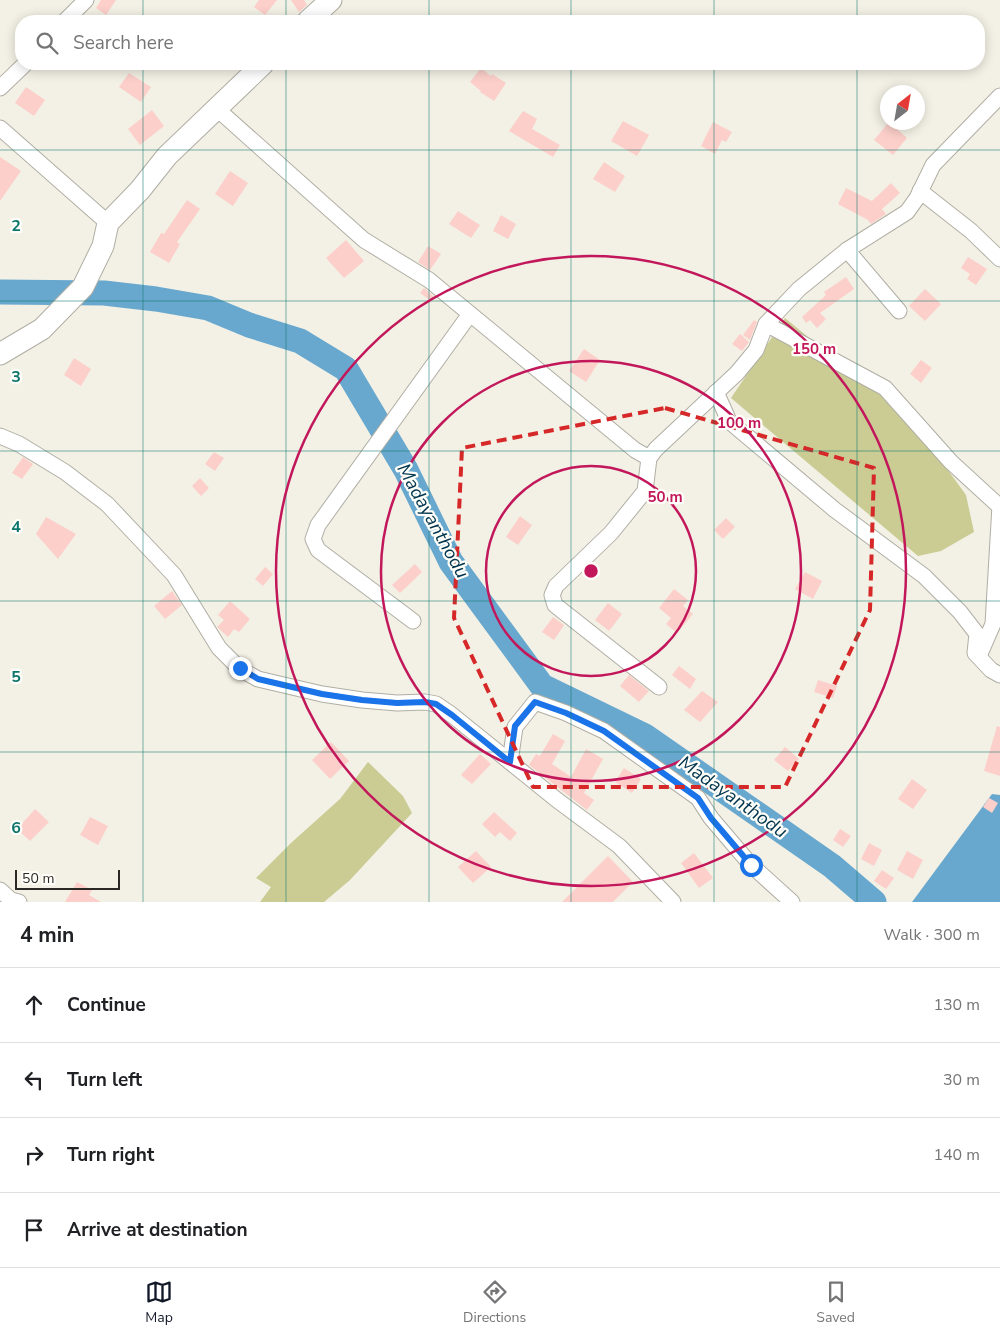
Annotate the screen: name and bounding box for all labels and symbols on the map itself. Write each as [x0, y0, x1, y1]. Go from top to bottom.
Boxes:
north arrow [880, 85, 925, 130]
text: 2 [11, 215, 21, 237]
text: 150 m [792, 339, 836, 359]
text: 3 [11, 366, 21, 388]
text: 100 m [717, 413, 761, 433]
water label: Madayanthodu [391, 459, 475, 583]
text: 50 m [647, 487, 683, 507]
text: 4 [11, 516, 21, 538]
centre of rings [582, 562, 600, 580]
route end [229, 657, 252, 680]
text: 5 [11, 666, 21, 688]
water label: Madayanthodu [673, 750, 793, 844]
text: 6 [11, 817, 21, 839]
route start [740, 854, 763, 877]
scale bar [15, 867, 120, 890]

